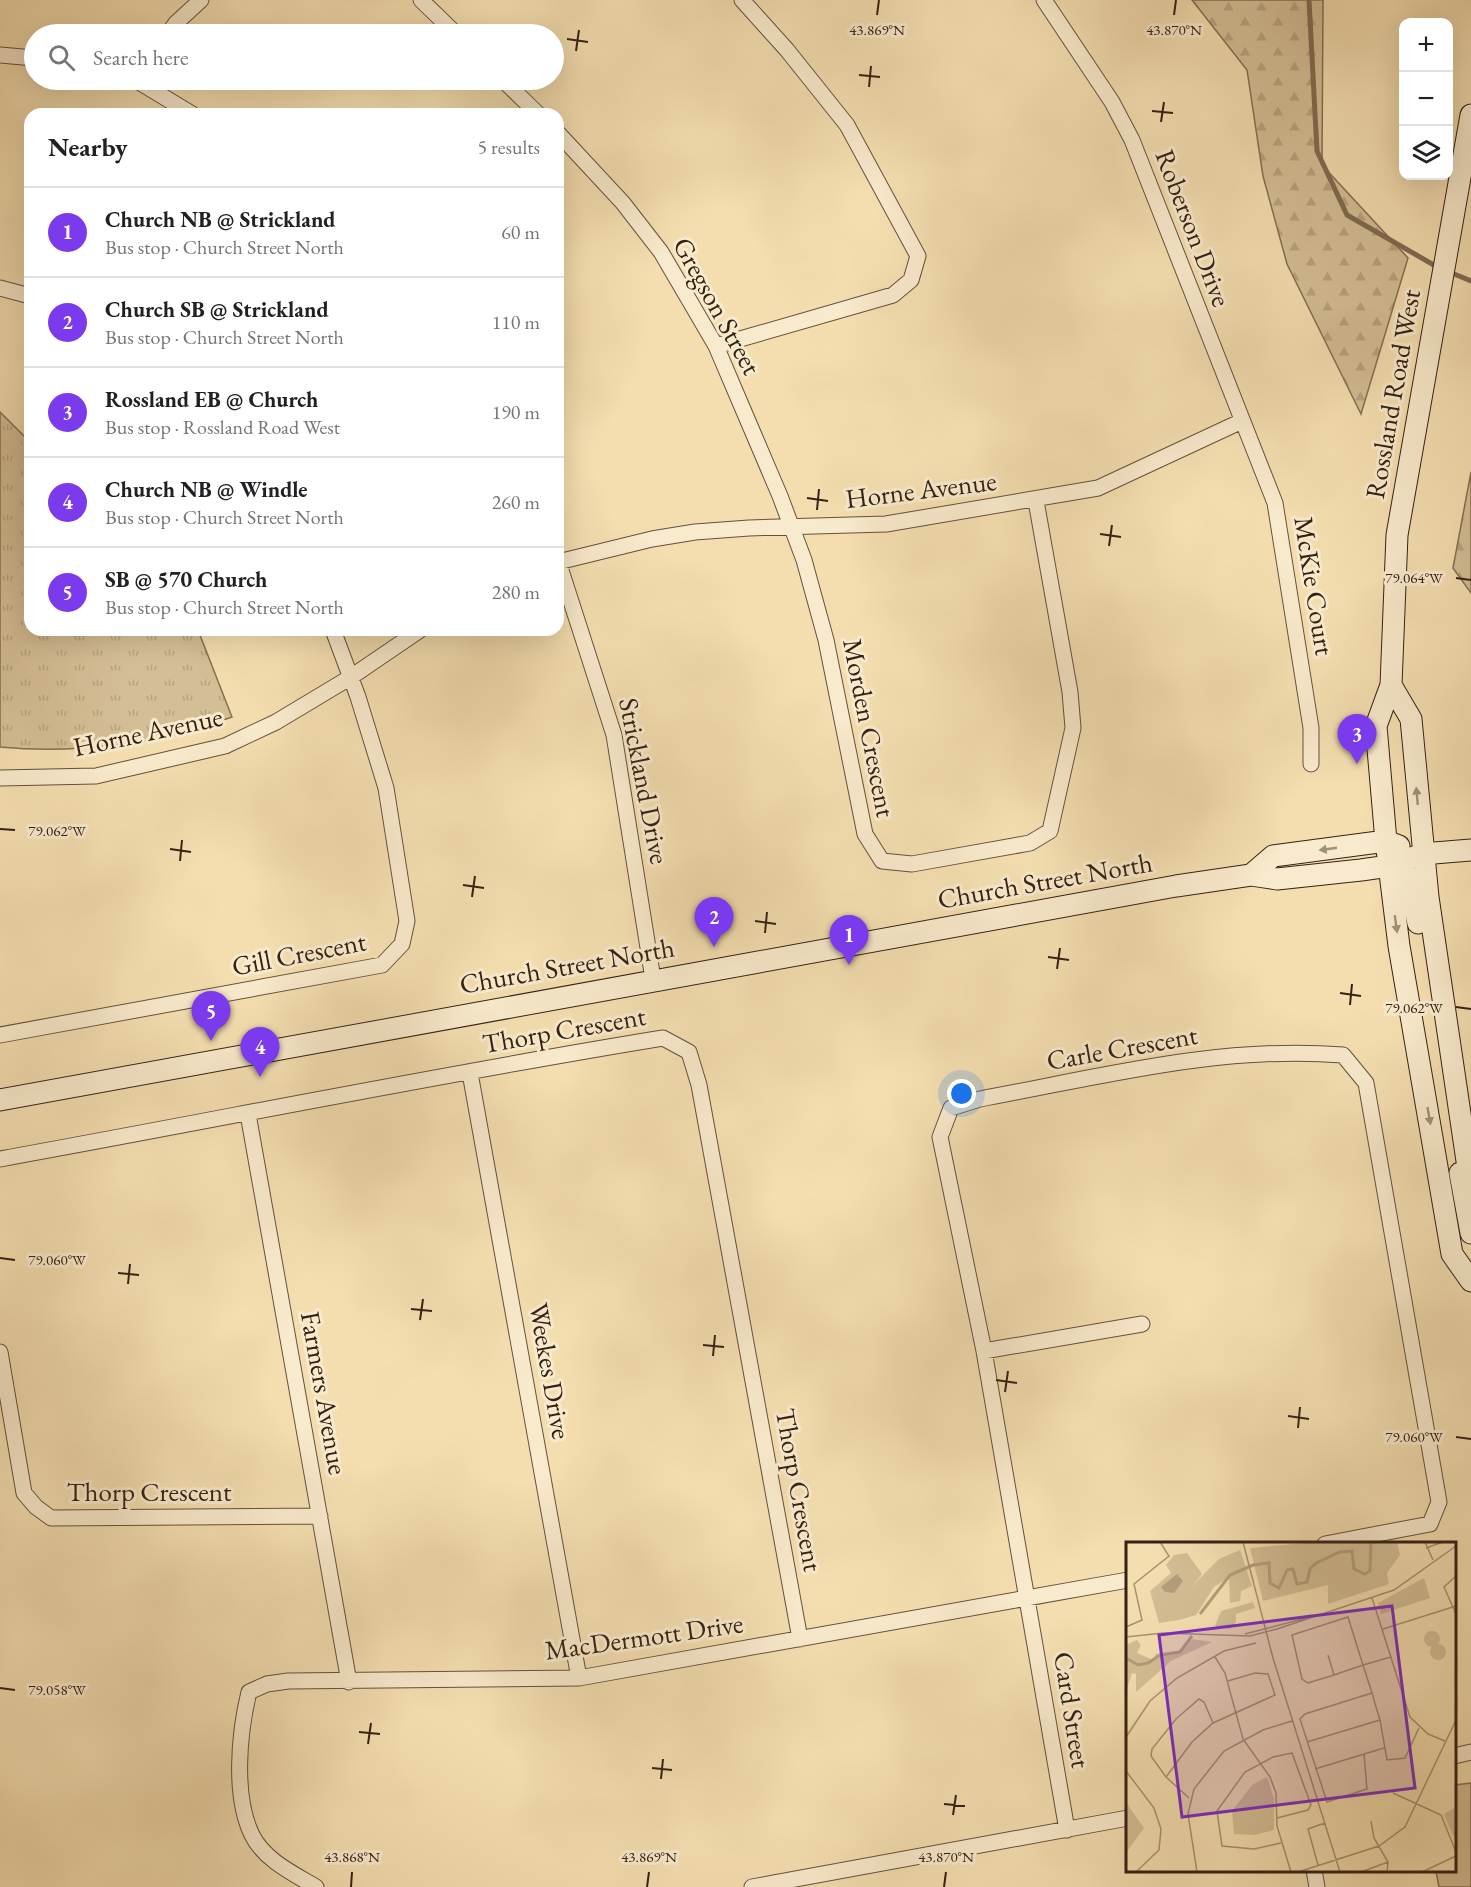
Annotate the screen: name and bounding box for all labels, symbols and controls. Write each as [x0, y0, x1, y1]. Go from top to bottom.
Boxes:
map controls [1399, 18, 1453, 180]
button: + [1399, 18, 1453, 72]
text: 43.869°N [849, 20, 905, 39]
text: 43.870°N [1146, 20, 1202, 39]
search box [24, 24, 564, 90]
icon: search [45, 41, 78, 74]
text: Search here [93, 43, 188, 72]
button: − [1399, 72, 1453, 126]
button: layers [1399, 126, 1453, 180]
text: Nearby [48, 130, 128, 164]
text: 5 results [477, 134, 540, 160]
street label: Roberson Drive [1147, 144, 1239, 311]
text: Church NB @ Strickland [105, 205, 336, 234]
text: 1 [62, 219, 73, 245]
text: 60 m [501, 219, 540, 245]
street label: Gregson Street [665, 231, 770, 381]
text: Bus stop · Church Street North [105, 234, 344, 260]
street label: Rossland Road West [1357, 286, 1428, 501]
text: Church SB @ Strickland [105, 295, 329, 324]
text: 2 [62, 309, 73, 335]
text: 110 m [492, 309, 540, 335]
text: Bus stop · Church Street North [105, 324, 344, 350]
text: Rossland EB @ Church [105, 385, 318, 414]
text: 3 [62, 399, 73, 425]
text: 190 m [492, 399, 540, 425]
text: Bus stop · Rossland Road West [105, 414, 340, 440]
street label: Horne Avenue [843, 463, 998, 516]
text: Church NB @ Windle [105, 475, 307, 504]
text: 4 [62, 489, 73, 515]
text: 260 m [492, 489, 540, 515]
text: Bus stop · Church Street North [105, 504, 344, 530]
street label: McKie Court [1286, 514, 1343, 658]
text: SB @ 570 Church [105, 565, 267, 594]
text: 79.064°W [1385, 568, 1443, 587]
text: 5 [62, 579, 73, 605]
text: 280 m [492, 579, 540, 605]
text: Bus stop · Church Street North [105, 594, 344, 620]
street label: Morden Crescent [835, 636, 904, 821]
street label: Strickland Drive [611, 695, 678, 867]
street label: Horne Avenue [70, 699, 226, 764]
pin: 3 [1338, 714, 1376, 764]
one-way arrow [1413, 786, 1422, 805]
text: 79.062°W [28, 821, 86, 840]
street label: Church Street North [935, 844, 1155, 917]
one-way arrow [1318, 844, 1337, 854]
pin: 2 [694, 898, 734, 947]
one-way arrow [1392, 915, 1401, 934]
pin: 1 [830, 916, 868, 965]
street label: Gill Crescent [229, 923, 369, 984]
street label: Church Street North [457, 929, 677, 1002]
pin: 5 [192, 992, 230, 1041]
street label: Thorp Crescent [480, 998, 649, 1061]
text: 79.062°W [1385, 998, 1443, 1017]
street label: Carle Crescent [1044, 1017, 1201, 1078]
pin: 4 [240, 1028, 280, 1077]
your location [947, 1079, 976, 1108]
one-way arrow [1424, 1107, 1433, 1126]
text: 79.060°W [28, 1250, 86, 1269]
street label: Weekes Drive [521, 1300, 580, 1442]
street label: Farmers Avenue [293, 1309, 356, 1477]
street label: Thorp Crescent [768, 1406, 831, 1575]
text: 79.060°W [1385, 1427, 1443, 1446]
street label: Thorp Crescent [67, 1474, 232, 1509]
inset map [1126, 1542, 1456, 1872]
street label: MacDermott Drive [543, 1605, 745, 1668]
street label: Card Street [1046, 1649, 1099, 1771]
text: 79.058°W [28, 1680, 86, 1699]
text: 43.868°N [324, 1847, 380, 1866]
text: 43.869°N [621, 1847, 677, 1866]
text: 43.870°N [918, 1847, 974, 1866]

